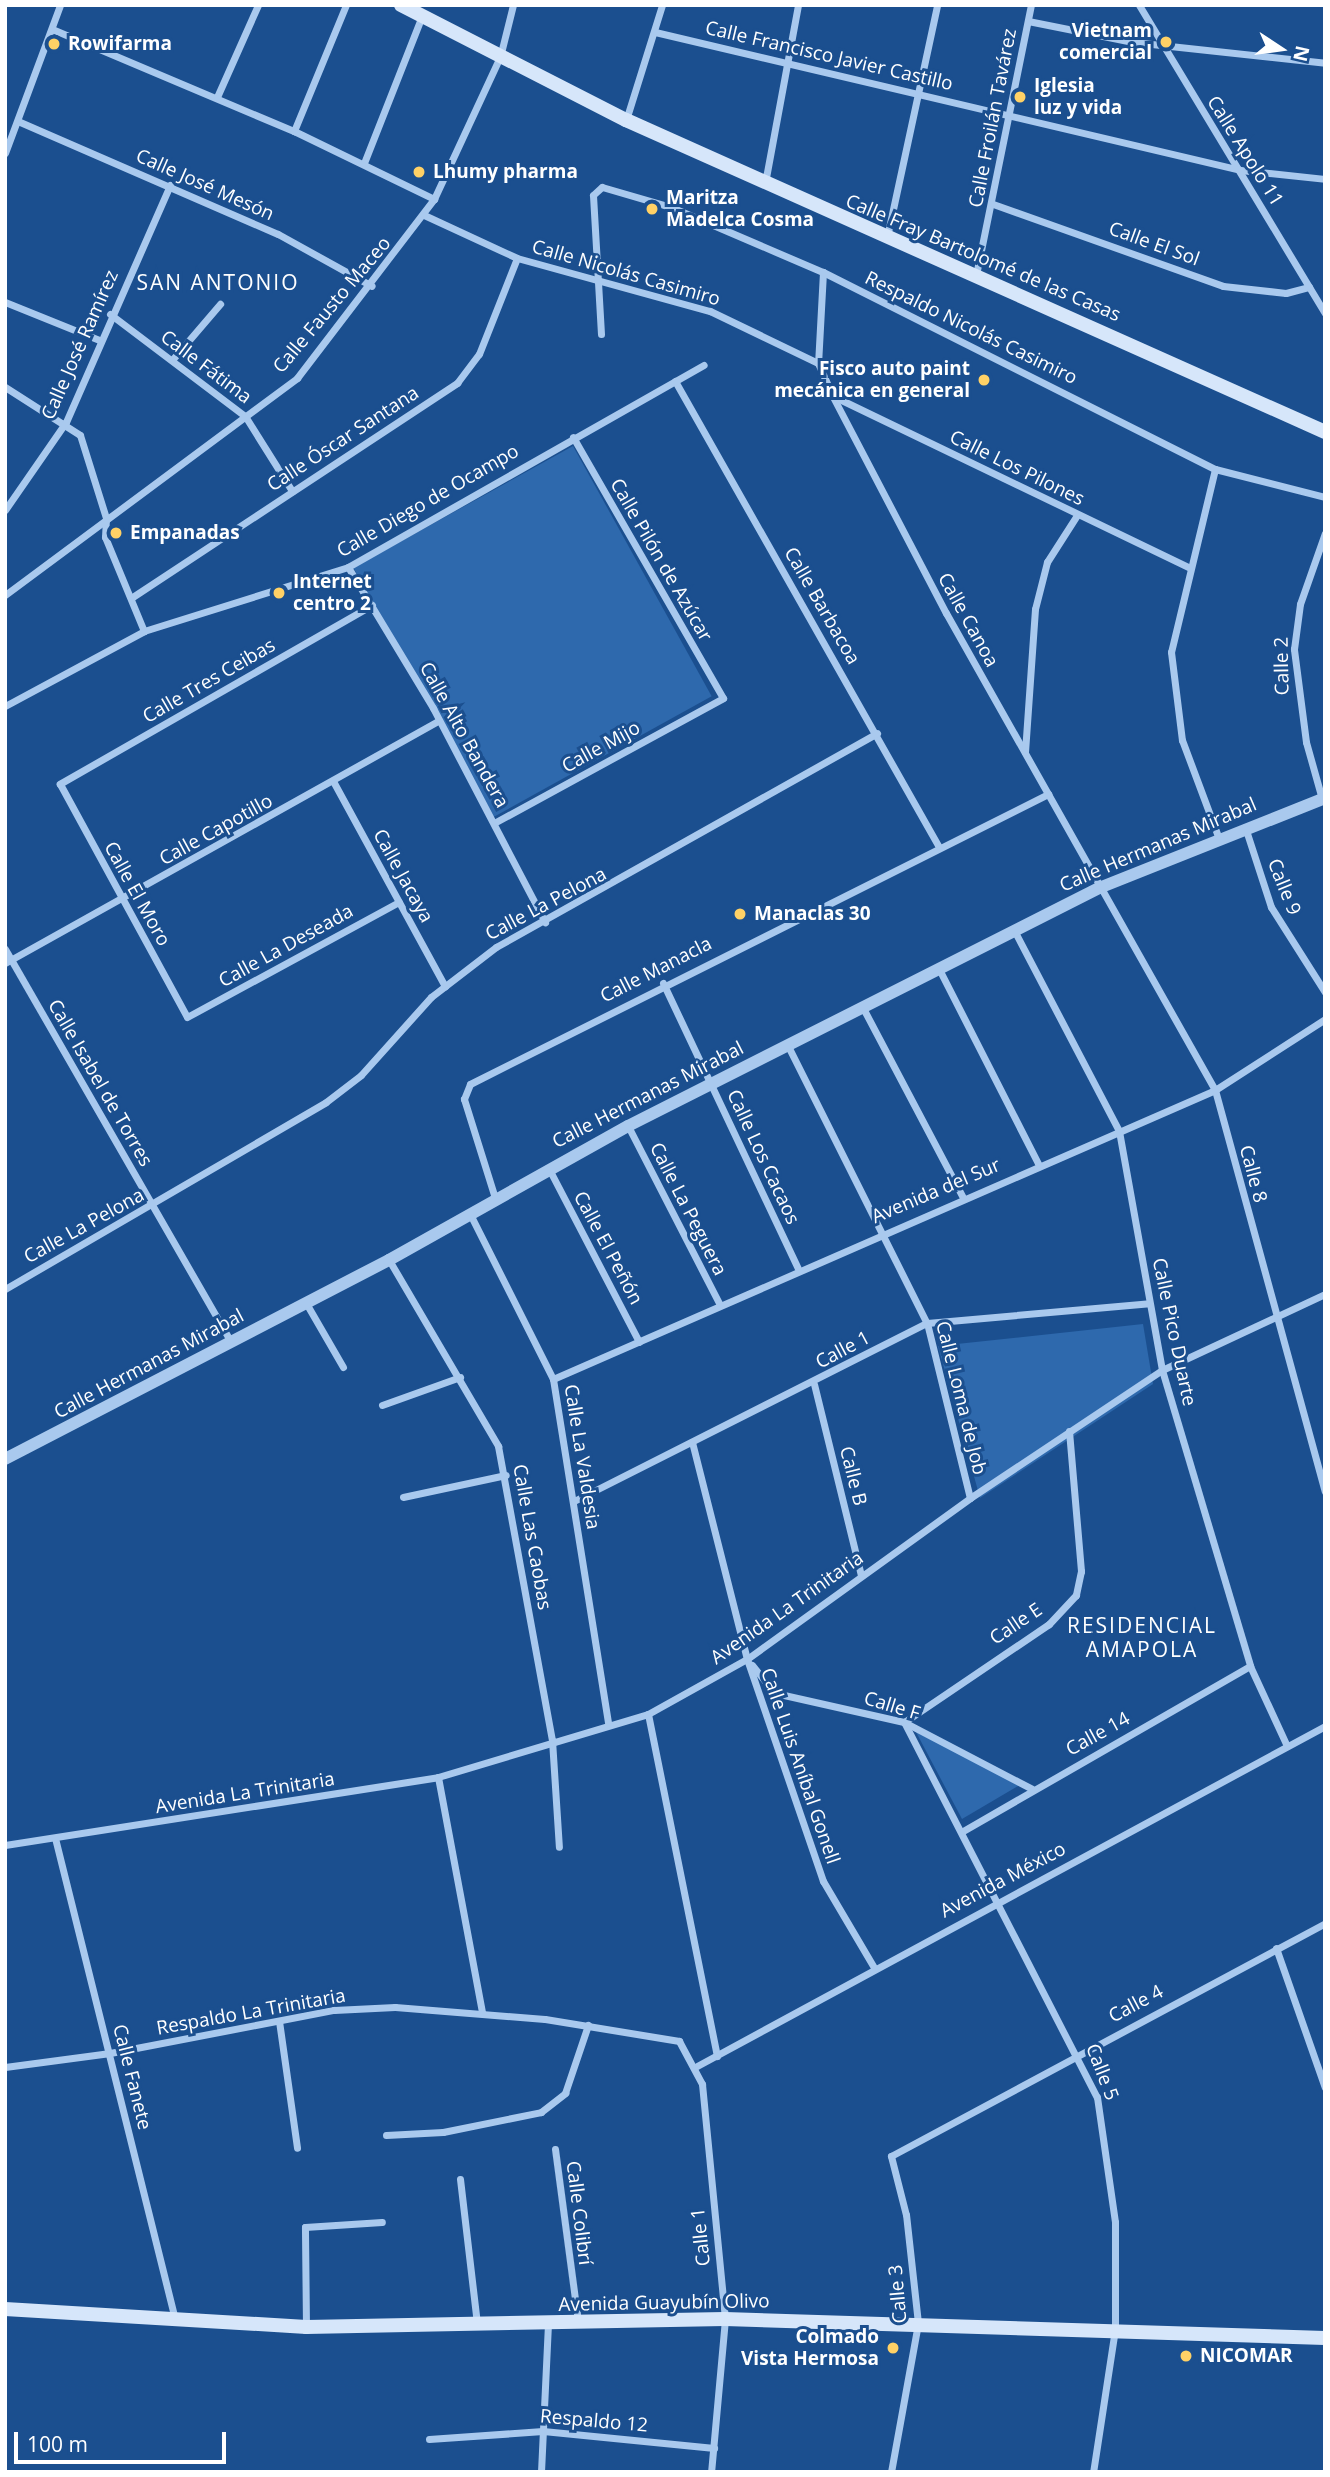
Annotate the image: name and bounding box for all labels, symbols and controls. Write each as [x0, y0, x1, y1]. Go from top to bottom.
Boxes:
north arrow [1246, 14, 1316, 84]
street label: Calle Francisco Javier Castillo [703, 16, 955, 96]
place label: Vietnam comercial [1059, 20, 1152, 64]
street label: Calle Froilán Tavárez [964, 27, 1022, 209]
place label: Rowifarma [68, 33, 172, 55]
marker: Vietnam comercial [1158, 34, 1174, 50]
marker: Rowifarma [46, 36, 62, 52]
text: N [1287, 43, 1316, 64]
place label: Iglesia luz y vida [1034, 75, 1122, 119]
marker: Iglesia luz y vida [1012, 89, 1028, 105]
street label: Calle Apolo 11 [1202, 92, 1288, 210]
street label: Calle José Mesón [132, 144, 278, 226]
place label: Lhumy pharma [433, 161, 578, 183]
marker: Lhumy pharma [411, 164, 427, 180]
place label: Maritza Madelca Cosma [666, 187, 814, 231]
street label: Calle Fray Bartolomé de las Casas [842, 190, 1124, 326]
marker: Maritza Madelca Cosma [644, 201, 660, 217]
street label: Calle El Sol [1106, 217, 1202, 271]
street label: Calle Fausto Maceo [268, 232, 396, 378]
street label: Calle Nicolás Casimiro [529, 235, 723, 311]
street label: Calle José Ramírez [37, 267, 123, 423]
street label: Respaldo Nicolás Casimiro [861, 267, 1081, 389]
district label: SAN ANTONIO [138, 269, 298, 295]
street label: Calle Fátima [156, 325, 256, 409]
place label: Fisco auto paint mecánica en general [774, 358, 970, 402]
marker: Fisco auto paint mecánica en general [976, 372, 992, 388]
street label: Calle Óscar Santana [263, 381, 423, 497]
street label: Calle Los Pilones [946, 426, 1088, 510]
street label: Calle Diego de Ocampo [333, 440, 523, 562]
street label: Calle Pilón de Azúcar [605, 475, 717, 645]
place label: Empanadas [130, 522, 240, 544]
marker: Empanadas [108, 525, 124, 541]
street label: Calle Barbacoa [779, 543, 865, 669]
street label: Calle Canoa [933, 569, 1003, 671]
place label: Internet centro 2 [293, 571, 372, 615]
marker: Internet centro 2 [271, 585, 287, 601]
street label: Calle Tres Ceibas [139, 634, 279, 728]
street label: Calle 2 [1270, 637, 1294, 695]
street label: Calle Alto Bandera [415, 658, 513, 812]
street label: Calle Mijo [558, 716, 644, 778]
street label: Calle Capotillo [155, 790, 277, 870]
street label: Calle Hermanas Mirabal [1056, 793, 1260, 897]
street label: Calle Jacaya [368, 825, 438, 927]
street label: Calle El Moro [99, 838, 175, 950]
street label: Calle 9 [1262, 856, 1306, 918]
street label: Calle La Pelona [482, 863, 610, 945]
street label: Calle La Deseada [215, 900, 357, 992]
place label: Manaclas 30 [754, 903, 871, 925]
marker: Manaclas 30 [732, 906, 748, 922]
street label: Calle Manacla [596, 932, 716, 1008]
street label: Calle Isabel de Torres [43, 995, 157, 1171]
street label: Calle Hermanas Mirabal [549, 1037, 747, 1153]
street label: Calle Los Cacaos [722, 1086, 804, 1228]
street label: Calle La Peguera [645, 1139, 731, 1279]
street label: Calle 8 [1234, 1143, 1272, 1205]
street label: Avenida del Sur [868, 1154, 1004, 1228]
street label: Calle La Pelona [20, 1184, 148, 1268]
street label: Calle El Peñón [569, 1188, 647, 1308]
street label: Calle Pico Duarte [1147, 1256, 1201, 1408]
street label: Calle Hermanas Mirabal [50, 1304, 248, 1424]
street label: Calle Loma de Job [931, 1319, 991, 1477]
street label: Calle 1 [812, 1326, 874, 1374]
street label: Calle La Valdesia [559, 1383, 605, 1531]
street label: Calle B [835, 1444, 871, 1508]
street label: Calle Las Caobas [508, 1462, 556, 1612]
street label: Avenida La Trinitaria [706, 1547, 868, 1669]
street label: Calle E [985, 1598, 1047, 1650]
district label: RESIDENCIAL AMAPOLA [1068, 1612, 1216, 1662]
street label: Calle Luis Aníbal Gonell [756, 1665, 844, 1867]
street label: Calle F [861, 1687, 923, 1725]
street label: Calle 14 [1062, 1707, 1134, 1761]
street label: Avenida La Trinitaria [154, 1768, 336, 1818]
street label: Avenida México [936, 1837, 1070, 1923]
street label: Calle 4 [1105, 1980, 1167, 2028]
street label: Respaldo La Trinitaria [155, 1984, 347, 2040]
street label: Calle Fanete [108, 2022, 156, 2132]
street label: Calle 5 [1081, 2041, 1123, 2103]
street label: Calle Colibrí [561, 2160, 597, 2266]
street label: Calle 1 [687, 2207, 715, 2267]
street label: Calle 3 [884, 2264, 912, 2324]
street label: Avenida Guayubín Olivo [558, 2290, 770, 2316]
place label: Colmado Vista Hermosa [741, 2326, 879, 2370]
marker: Colmado Vista Hermosa [885, 2340, 901, 2356]
place label: NICOMAR [1200, 2345, 1293, 2367]
marker: NICOMAR [1178, 2348, 1194, 2364]
street label: Respaldo 12 [539, 2405, 649, 2437]
scale bar [18, 2418, 229, 2462]
text: 100 m [27, 2430, 88, 2458]

